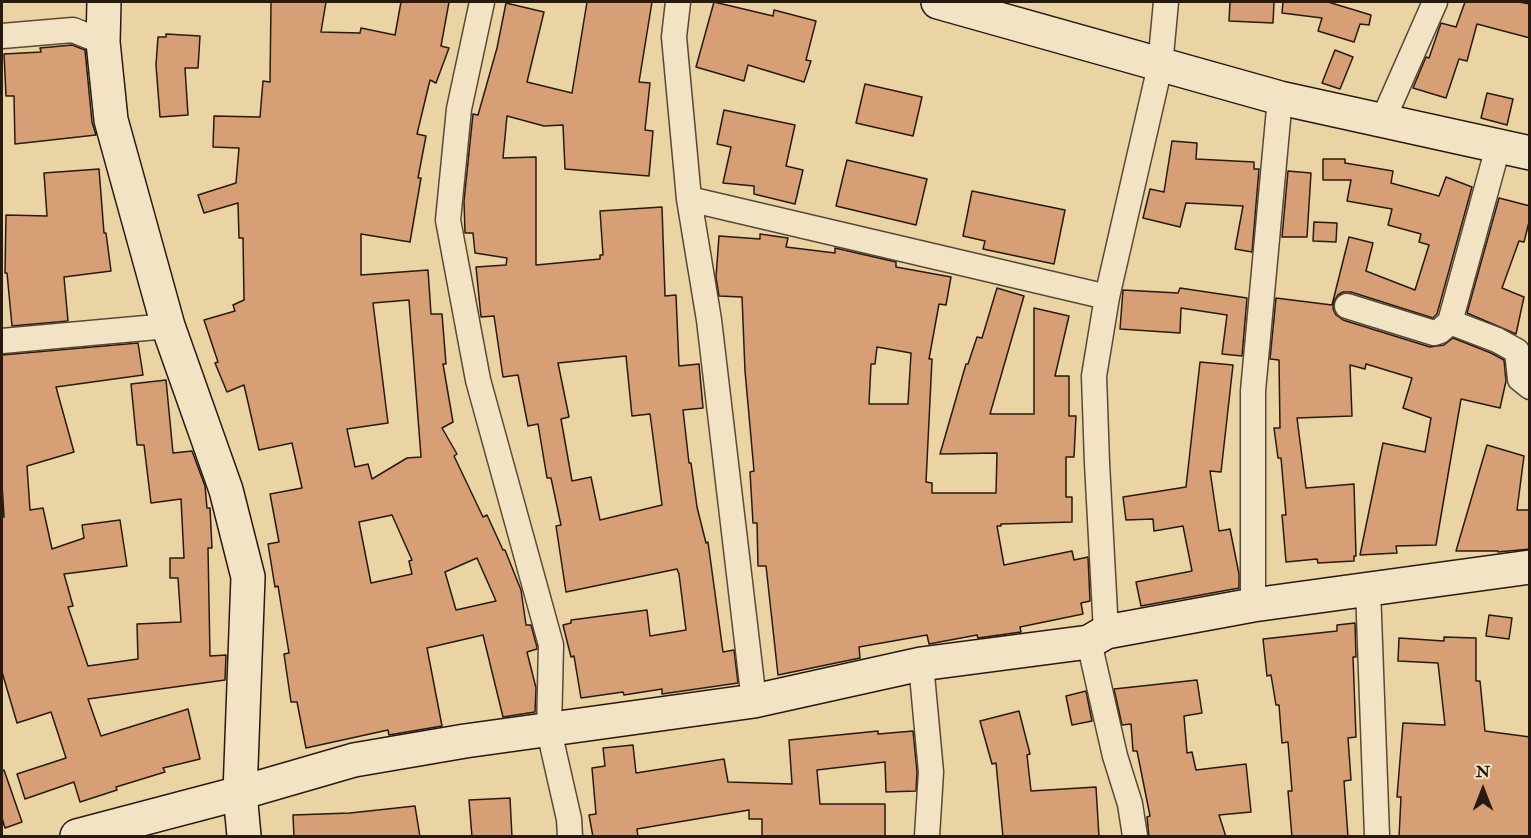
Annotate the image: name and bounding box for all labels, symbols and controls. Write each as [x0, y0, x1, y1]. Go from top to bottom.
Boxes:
north arrow [1453, 760, 1513, 820]
text: N [1476, 762, 1490, 782]

